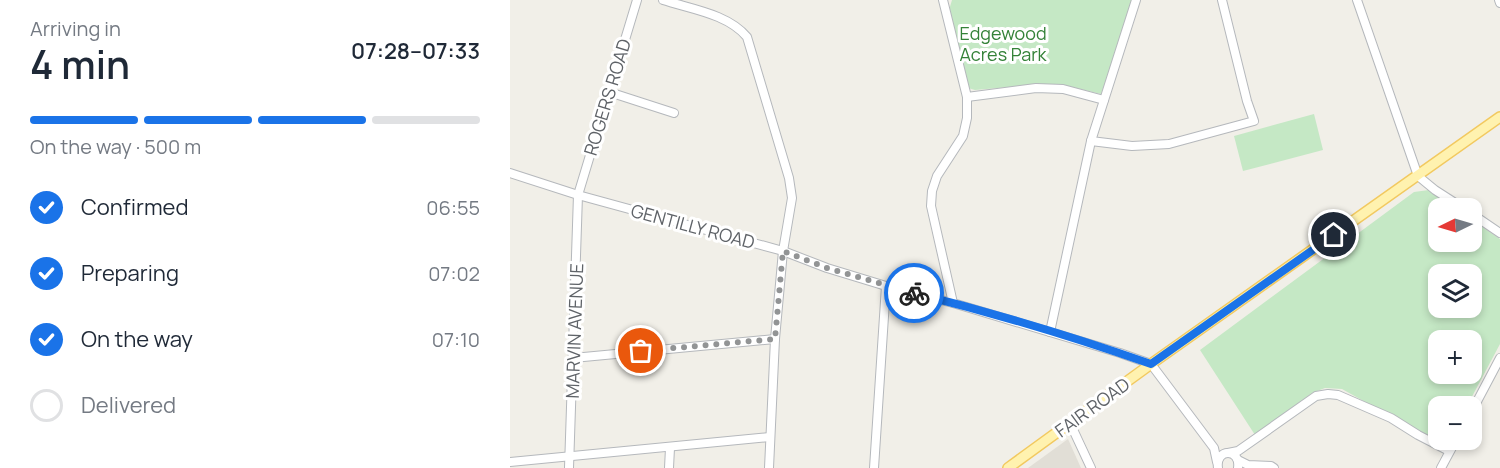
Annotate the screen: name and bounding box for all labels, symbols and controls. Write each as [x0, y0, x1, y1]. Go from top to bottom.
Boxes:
text: Arriving in [30, 15, 121, 42]
park label: Edgewood Acres Park [959, 21, 1048, 66]
text: 07:28–07:33 [351, 36, 480, 66]
street label: ROGERS ROAD [578, 36, 636, 158]
text: 4 min [30, 37, 130, 91]
text: On the way · 500 m [30, 133, 201, 160]
icon: check [30, 191, 63, 224]
text: Confirmed [81, 192, 189, 222]
text: 06:55 [426, 194, 480, 221]
street label: GENTILLY ROAD [628, 198, 758, 254]
north arrow [1428, 198, 1482, 252]
map controls [1428, 198, 1482, 450]
pin [1308, 209, 1359, 260]
icon: home [1317, 218, 1350, 251]
icon: check [30, 257, 63, 290]
text: Preparing [81, 258, 179, 288]
text: 07:02 [428, 260, 480, 287]
street label: MARVIN AVENUE [560, 263, 588, 399]
courier [884, 263, 944, 323]
button: layers [1428, 264, 1482, 318]
icon: bike [898, 277, 931, 310]
icon: check [30, 323, 63, 356]
text: On the way [81, 324, 193, 354]
pin [615, 325, 666, 376]
text: 07:10 [432, 326, 480, 353]
button: + [1428, 330, 1482, 384]
icon: bag [624, 334, 657, 367]
street label: FAIR ROAD [1050, 372, 1134, 442]
text: Delivered [81, 390, 176, 420]
button: − [1428, 396, 1482, 450]

